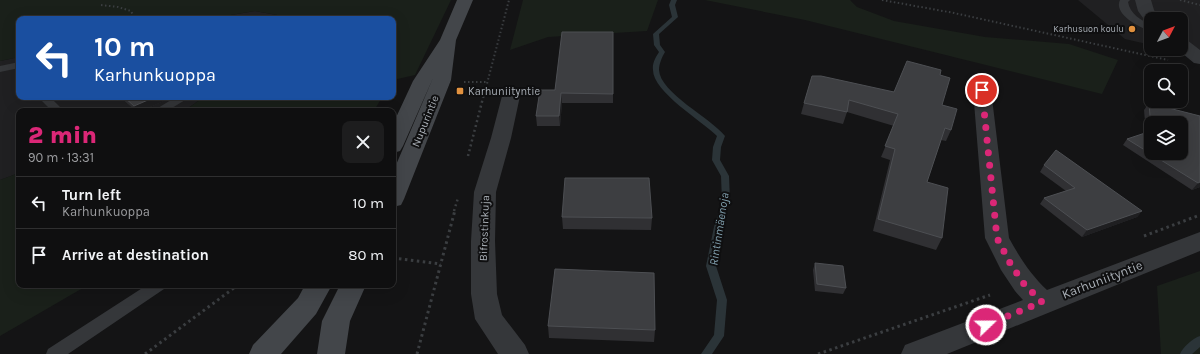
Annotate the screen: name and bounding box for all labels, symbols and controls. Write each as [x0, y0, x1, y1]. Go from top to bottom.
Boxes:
north arrow [1144, 12, 1188, 56]
map controls [1144, 12, 1188, 160]
place label: Karhusuon koulu [1053, 24, 1124, 34]
marker: Karhusuon koulu [1127, 24, 1137, 34]
text: 10 m [94, 30, 155, 63]
icon: left [28, 32, 80, 84]
text: Karhunkuoppa [94, 64, 216, 86]
button: search [1144, 64, 1188, 108]
pin [965, 73, 999, 107]
icon: arrive [971, 79, 993, 101]
place label: Karhuniityntie [468, 85, 541, 98]
marker: Karhuniityntie [455, 86, 465, 96]
street label: Nupurintie [409, 93, 442, 149]
button: layers [1144, 116, 1188, 160]
text: 2 min [28, 121, 97, 149]
button: close [342, 121, 384, 163]
text: 90 m · 13:31 [28, 150, 94, 165]
text: Turn left [62, 186, 121, 204]
water label: Rintinmäenoja [706, 191, 732, 267]
icon: left [28, 192, 50, 214]
text: 10 m [353, 194, 384, 212]
street label: Bifrostinkuja [477, 195, 492, 261]
text: Karhunkuoppa [62, 204, 150, 219]
icon: arrive [28, 244, 50, 266]
text: Arrive at destination [62, 246, 209, 264]
text: 80 m [348, 246, 384, 264]
street label: Karhuniityntie [1060, 257, 1145, 302]
position arrow [965, 304, 1007, 346]

